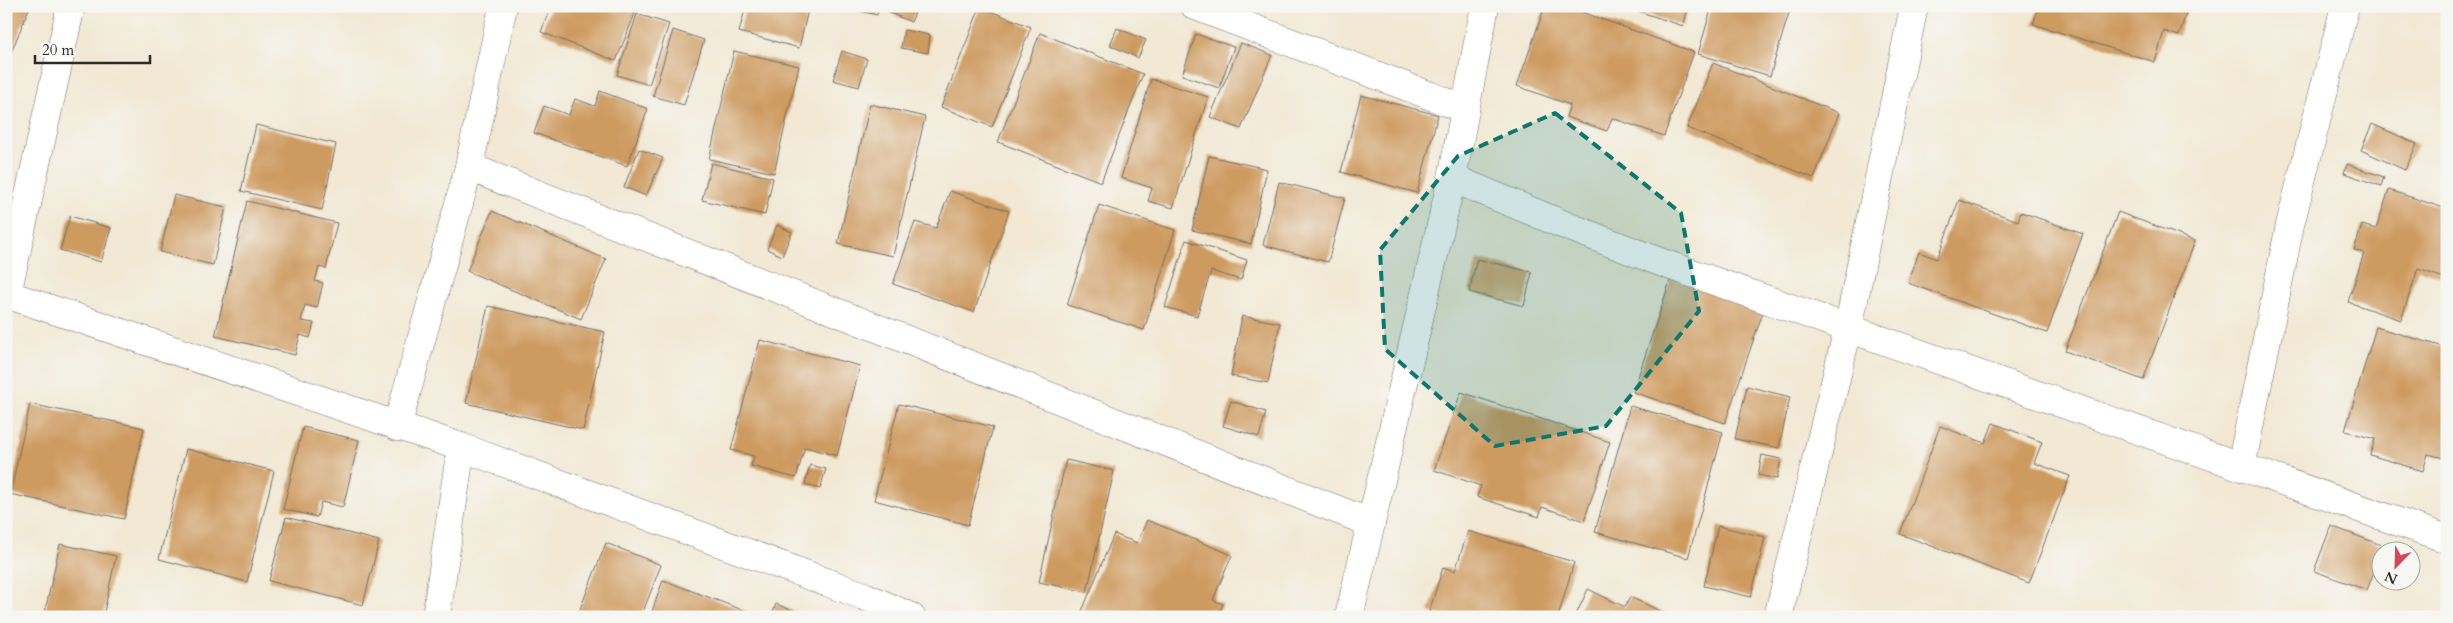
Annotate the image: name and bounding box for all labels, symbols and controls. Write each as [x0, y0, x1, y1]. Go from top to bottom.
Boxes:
scale bar [35, 32, 150, 64]
text: 20 m [42, 40, 74, 60]
north arrow [2370, 540, 2420, 590]
text: N [2382, 566, 2400, 589]

